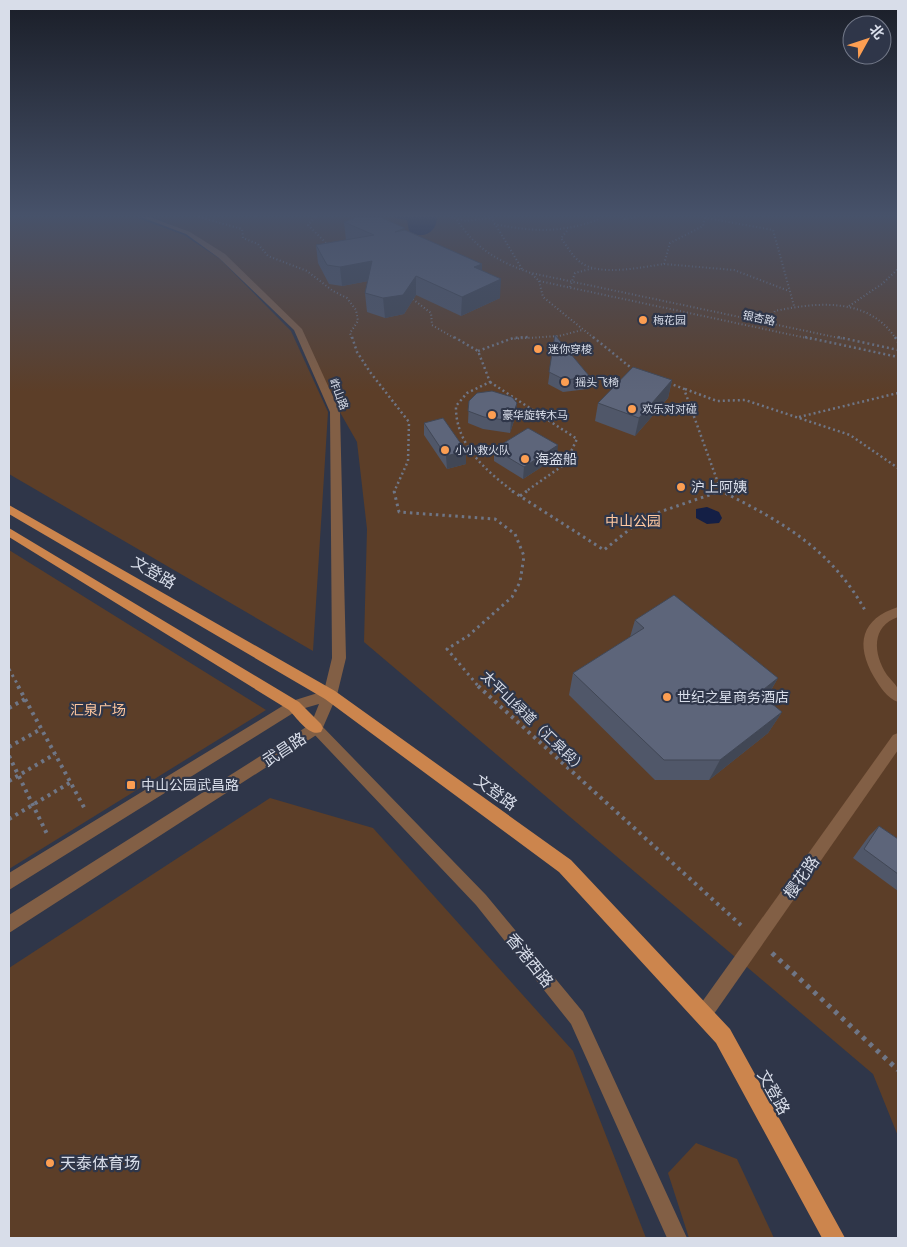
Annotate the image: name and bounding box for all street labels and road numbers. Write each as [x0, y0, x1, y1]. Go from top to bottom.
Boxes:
street label: 银杏路 [741, 307, 777, 328]
street label: 岞山路 [327, 376, 352, 412]
street label: 文登路 [128, 550, 180, 594]
street label: 太平山绿道（汇泉段） [477, 666, 591, 777]
street label: 武昌路 [258, 727, 310, 771]
street label: 文登路 [470, 769, 522, 815]
street label: 樱花路 [778, 851, 824, 903]
street label: 香港西路 [501, 928, 559, 992]
street label: 文登路 [753, 1066, 795, 1118]

